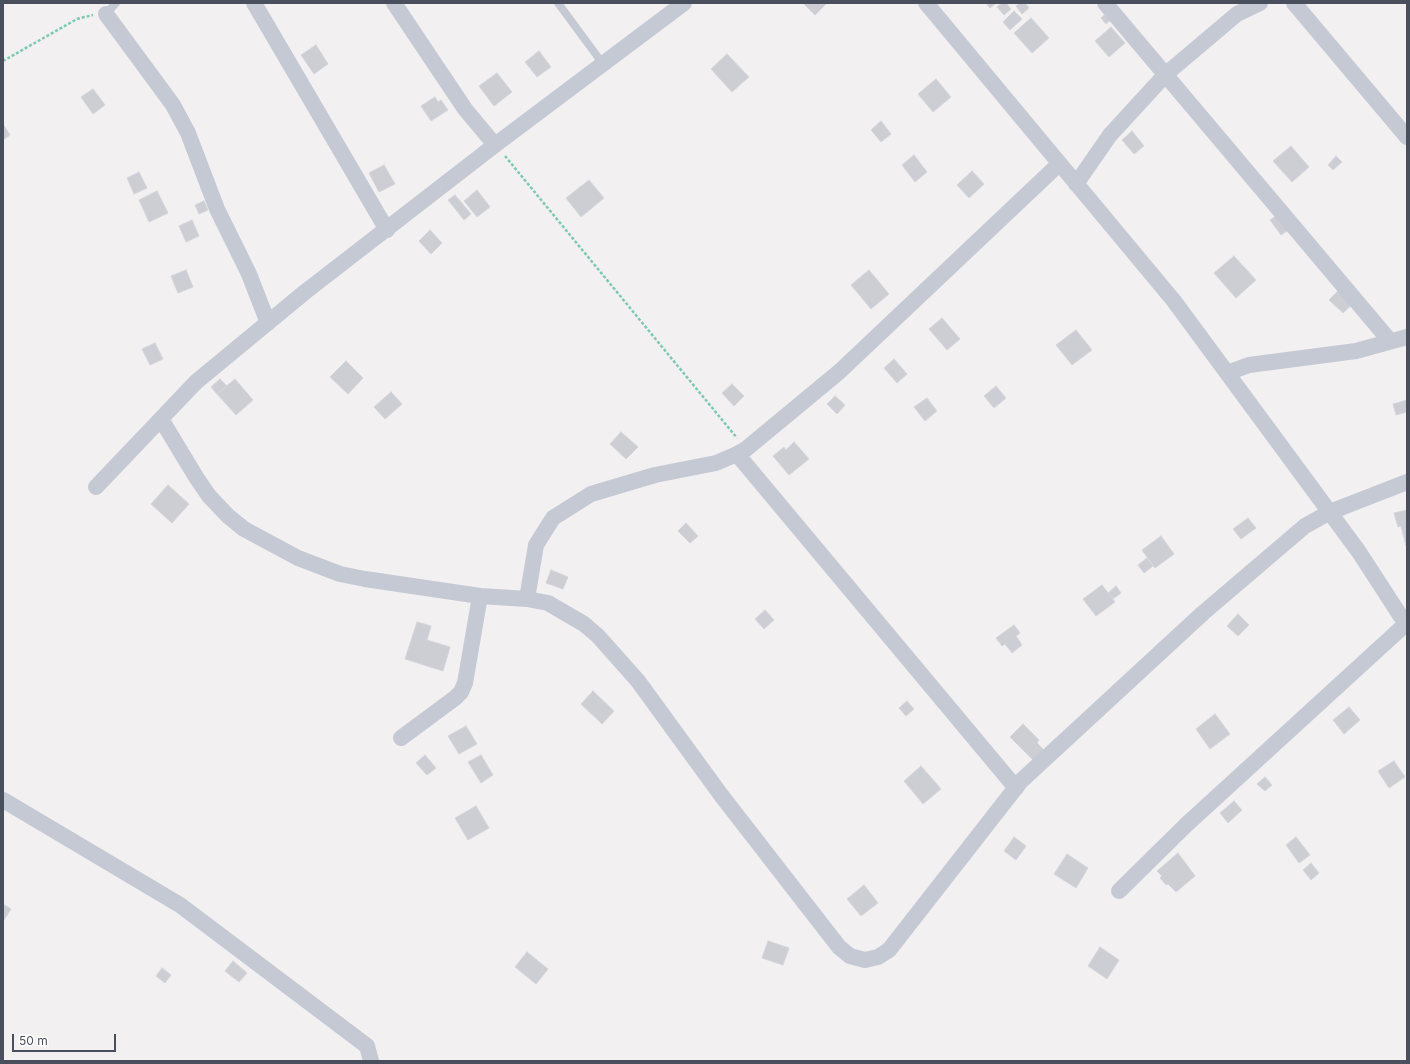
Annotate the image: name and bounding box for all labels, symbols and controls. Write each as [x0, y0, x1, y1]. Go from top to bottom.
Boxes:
scale bar [14, 1026, 118, 1052]
text: 50 m [19, 1033, 48, 1048]

